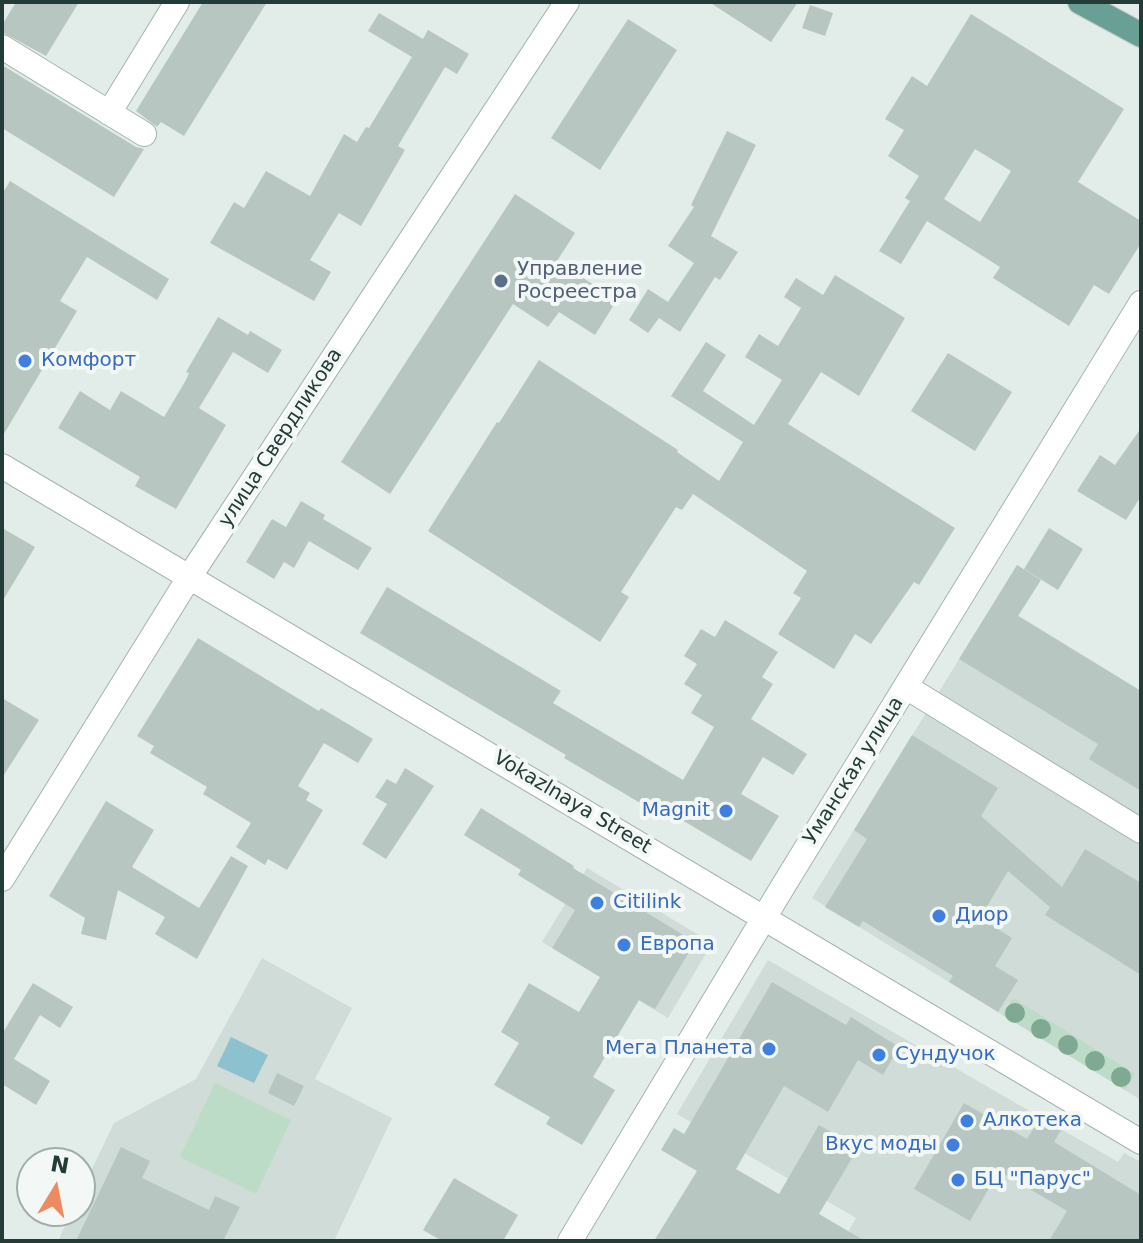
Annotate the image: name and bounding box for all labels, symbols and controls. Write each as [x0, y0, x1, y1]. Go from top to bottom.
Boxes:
place label: Управление Росреестра [517, 258, 642, 305]
marker: Управление Росреестра [492, 272, 510, 290]
street label: улица Свердликова [214, 344, 348, 532]
place label: Комфорт [41, 349, 136, 373]
marker: Комфорт [16, 352, 34, 370]
street label: Уманская улица [799, 693, 909, 849]
street label: Vokazlnaya Street [489, 746, 655, 860]
place label: Magnit [642, 799, 710, 823]
marker: Magnit [717, 802, 735, 820]
place label: Citilink [613, 891, 681, 915]
marker: Citilink [588, 894, 606, 912]
place label: Диор [955, 904, 1009, 928]
marker: Диор [930, 907, 948, 925]
place label: Европа [640, 933, 715, 957]
marker: Европа [615, 936, 633, 954]
place label: Мега Планета [605, 1037, 753, 1061]
marker: Мега Планета [760, 1040, 778, 1058]
place label: Сундучок [895, 1043, 996, 1067]
marker: Сундучок [870, 1046, 888, 1064]
place label: Алкотека [983, 1109, 1082, 1133]
marker: Алкотека [958, 1112, 976, 1130]
place label: Вкус моды [825, 1133, 937, 1157]
marker: Вкус моды [944, 1136, 962, 1154]
north arrow [16, 1147, 96, 1227]
text: N [49, 1151, 71, 1179]
place label: БЦ "Парус" [974, 1168, 1091, 1192]
marker: БЦ "Парус" [949, 1171, 967, 1189]

